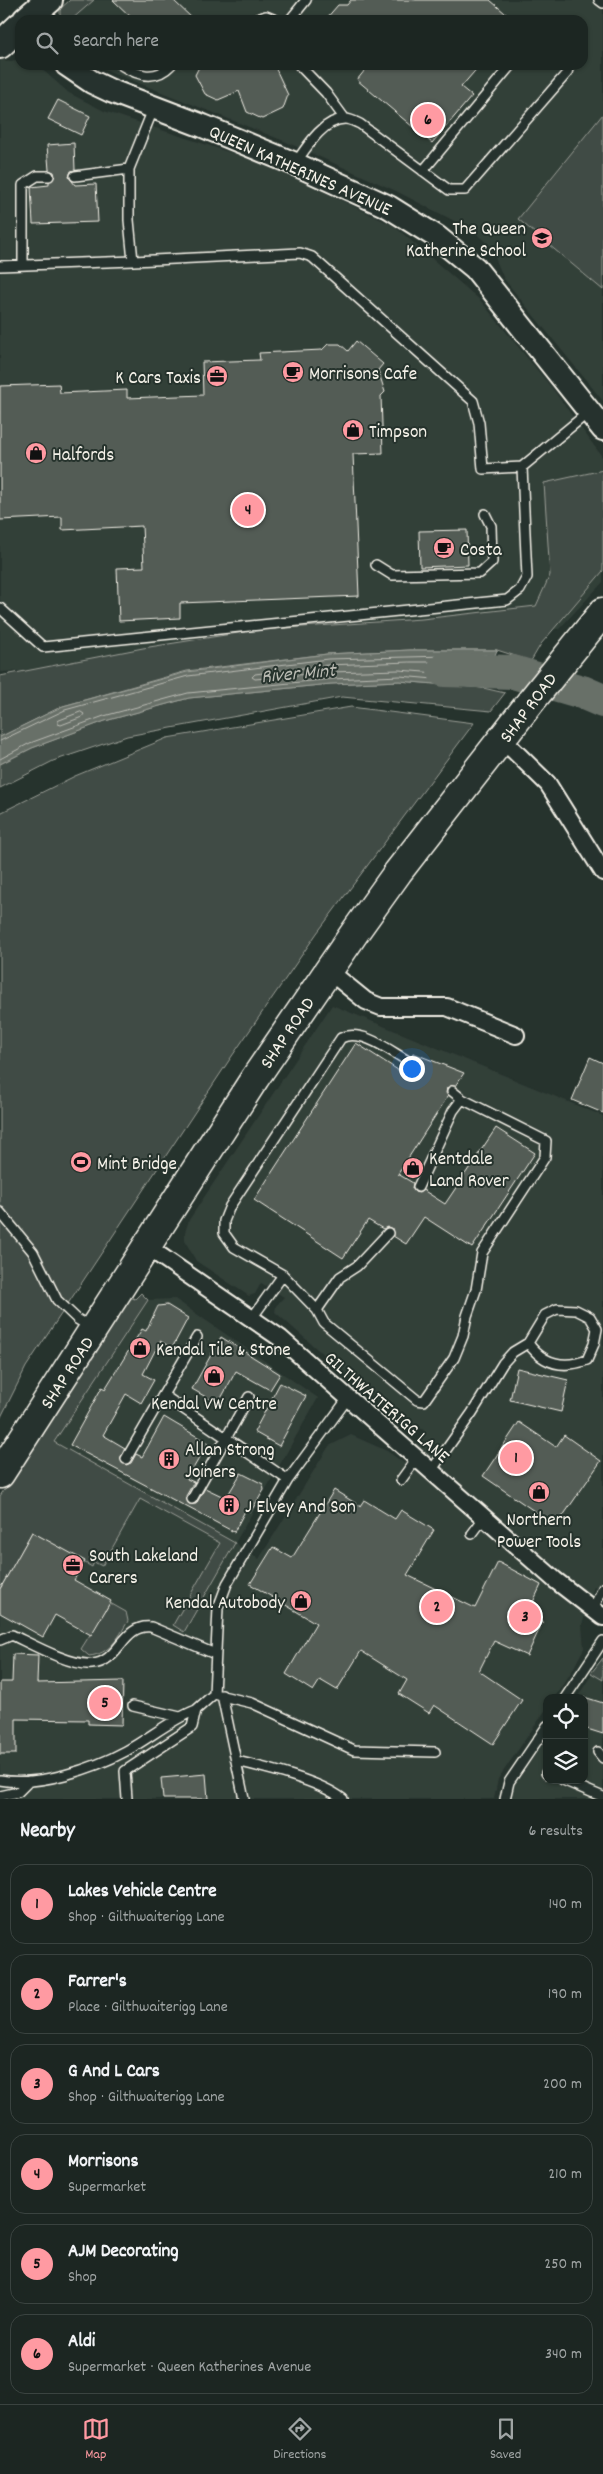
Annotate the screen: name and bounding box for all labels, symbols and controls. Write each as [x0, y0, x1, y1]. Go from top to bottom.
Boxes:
search box [15, 15, 588, 70]
icon: search [33, 29, 61, 57]
text: Search here [73, 29, 159, 56]
pin: 6 [412, 101, 444, 139]
street label: QUEEN KATHERINES AVENUE [204, 120, 396, 225]
place label: The Queen Katherine School [406, 217, 526, 266]
school or university icon: The Queen Katherine School [530, 226, 554, 250]
cafe icon: Morrisons Cafe [281, 360, 305, 384]
place label: Morrisons Cafe [309, 362, 417, 389]
office icon: K Cars Taxis [205, 364, 229, 388]
place label: K Cars Taxis [115, 366, 201, 393]
shop icon: Timpson [341, 418, 365, 442]
place label: Timpson [369, 420, 427, 447]
shop icon: Halfords [24, 441, 48, 465]
place label: Halfords [52, 443, 114, 470]
pin: 4 [232, 491, 264, 529]
cafe icon: Costa [432, 536, 456, 560]
place label: Costa [460, 538, 503, 565]
water label: River Mint [260, 658, 338, 692]
street label: SHAP ROAD [494, 668, 565, 750]
street label: SHAP ROAD [255, 992, 323, 1075]
your location [399, 1056, 425, 1082]
place label: Kentdale Land Rover [429, 1147, 509, 1196]
sports icon: Mint Bridge [69, 1150, 93, 1174]
place label: Mint Bridge [97, 1152, 177, 1179]
shop icon: Kentdale Land Rover [401, 1156, 425, 1180]
street label: SHAP ROAD [35, 1332, 103, 1416]
shop icon: Kendal Tile & Stone [128, 1336, 152, 1360]
place label: Kendal Tile & Stone [156, 1338, 291, 1365]
street label: GILTHWAITERIGG LANE [317, 1346, 455, 1471]
shop icon: Kendal VW Centre [202, 1364, 226, 1388]
place label: Kendal VW Centre [151, 1392, 277, 1419]
place label: Allan Strong Joiners [185, 1438, 274, 1487]
pin: 1 [500, 1439, 532, 1477]
building icon: Allan Strong Joiners [157, 1447, 181, 1471]
shop icon: Northern Power Tools [527, 1480, 551, 1504]
building icon: J Elvey And Son [217, 1493, 241, 1517]
place label: J Elvey And Son [245, 1495, 356, 1522]
place label: Northern Power Tools [497, 1508, 581, 1557]
place label: South Lakeland Carers [89, 1544, 198, 1593]
office icon: South Lakeland Carers [61, 1553, 85, 1577]
pin: 2 [421, 1588, 453, 1626]
shop icon: Kendal Autobody [289, 1589, 313, 1613]
place label: Kendal Autobody [165, 1591, 285, 1618]
pin: 3 [509, 1598, 541, 1636]
pin: 5 [89, 1684, 121, 1722]
map controls [543, 1694, 588, 1784]
button: locate [543, 1694, 588, 1739]
button: layers [543, 1739, 588, 1784]
text: Nearby [20, 1817, 75, 1847]
text: 6 results [528, 1820, 583, 1843]
text: Lakes Vehicle Centre [68, 1879, 217, 1906]
text: 1 [35, 1893, 39, 1916]
text: 140 m [548, 1893, 582, 1916]
text: Shop · Gilthwaiterigg Lane [68, 1906, 225, 1929]
text: Farrer's [68, 1969, 127, 1996]
text: 2 [34, 1983, 41, 2006]
text: 190 m [548, 1983, 582, 2006]
text: Place · Gilthwaiterigg Lane [68, 1996, 228, 2019]
text: G And L Cars [68, 2059, 160, 2086]
text: 3 [33, 2073, 41, 2096]
text: 200 m [543, 2073, 582, 2096]
text: Shop · Gilthwaiterigg Lane [68, 2086, 225, 2109]
text: Morrisons [68, 2149, 138, 2176]
text: 4 [34, 2163, 40, 2186]
text: 210 m [548, 2163, 582, 2186]
text: Supermarket [68, 2176, 146, 2199]
text: AJM Decorating [68, 2239, 179, 2266]
text: 5 [33, 2253, 41, 2276]
text: 250 m [544, 2253, 582, 2276]
text: Shop [68, 2266, 97, 2289]
text: Aldi [68, 2329, 95, 2356]
text: 6 [33, 2343, 41, 2366]
text: 340 m [545, 2343, 582, 2366]
text: Supermarket · Queen Katherines Avenue [68, 2356, 311, 2379]
tab: Map [82, 2415, 110, 2465]
tab: Directions [273, 2415, 326, 2465]
tab: Saved [490, 2415, 521, 2465]

